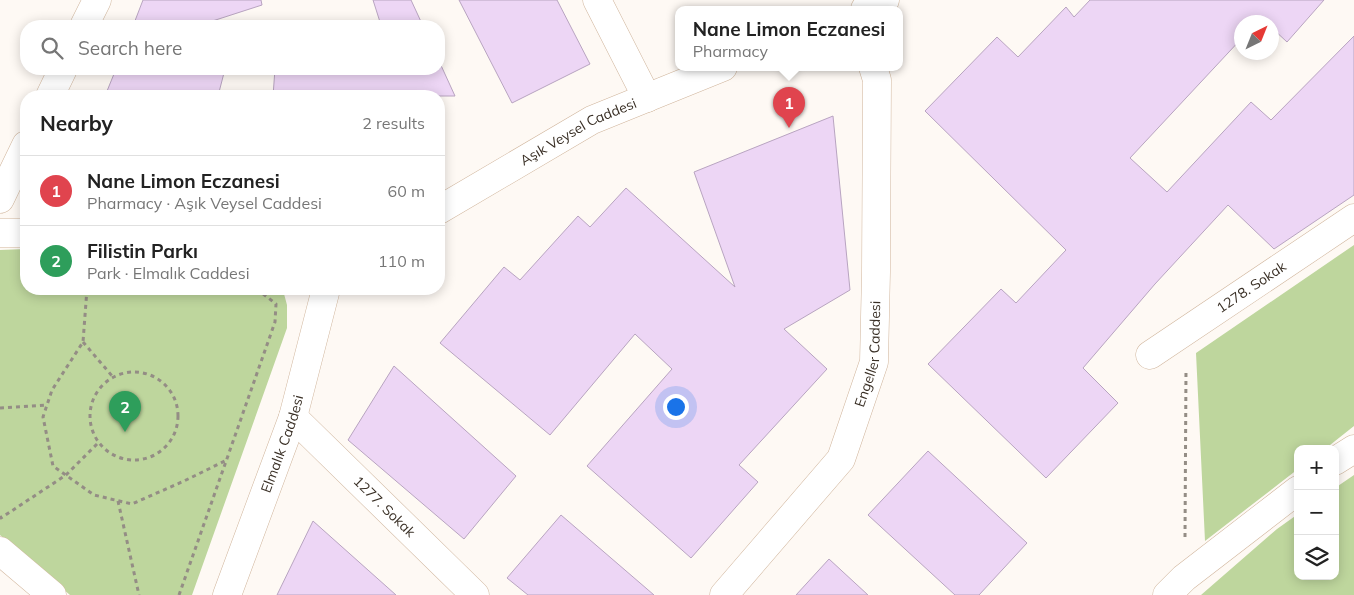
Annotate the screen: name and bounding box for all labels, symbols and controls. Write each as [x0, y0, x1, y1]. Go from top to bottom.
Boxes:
popup [675, 6, 903, 71]
north arrow [1234, 15, 1279, 60]
text: Nane Limon Eczanesi [693, 17, 885, 41]
search box [20, 20, 445, 75]
icon: search [38, 34, 66, 62]
text: Search here [78, 36, 182, 60]
text: Pharmacy [693, 41, 768, 61]
pin: 1 [773, 87, 805, 128]
street label: Aşık Veysel Caddesi [517, 94, 639, 169]
text: Nearby [40, 110, 113, 136]
text: 2 results [362, 113, 425, 133]
text: Nane Limon Eczanesi [87, 169, 280, 193]
text: 1 [51, 181, 61, 201]
text: 60 m [388, 181, 425, 201]
text: Pharmacy · Aşık Veysel Caddesi [87, 193, 322, 213]
text: Filistin Parkı [87, 239, 198, 263]
text: 2 [51, 251, 61, 271]
text: 110 m [378, 251, 425, 271]
street label: 1278. Sokak [1213, 257, 1290, 317]
text: Park · Elmalık Caddesi [87, 263, 250, 283]
street label: Engeller Caddesi [850, 301, 884, 409]
pin: 2 [109, 391, 141, 432]
street label: Elmalık Caddesi [257, 393, 307, 495]
your location [663, 394, 689, 420]
map controls [1294, 445, 1339, 580]
button: + [1294, 445, 1339, 490]
street label: 1277. Sokak [350, 472, 420, 541]
button: − [1294, 490, 1339, 535]
button: layers [1294, 535, 1339, 580]

